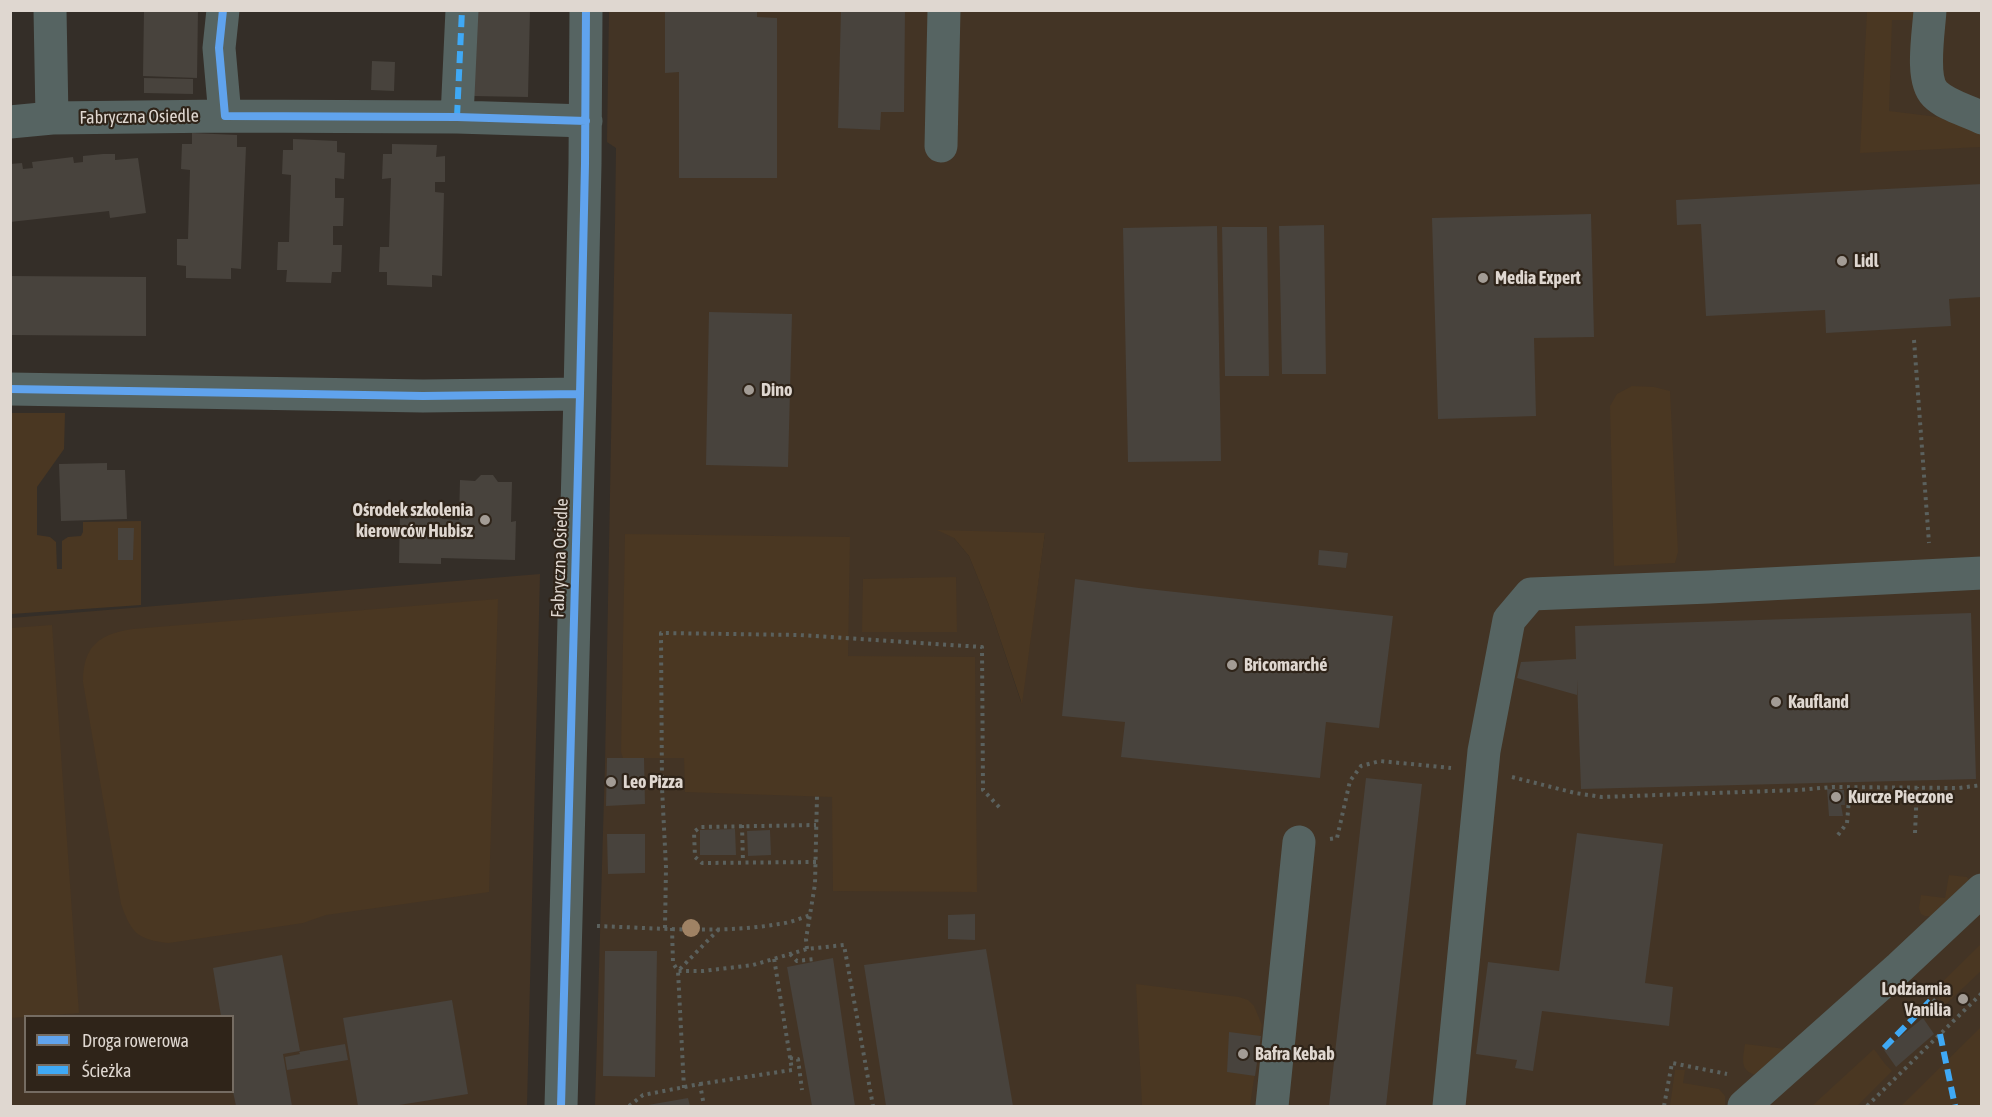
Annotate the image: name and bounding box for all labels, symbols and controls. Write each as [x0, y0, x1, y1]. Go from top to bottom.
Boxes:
street label: Fabryczna Osiedle [79, 105, 199, 129]
place label: Lidl [1854, 250, 1878, 272]
marker: Lidl [1835, 254, 1849, 268]
place label: Media Expert [1495, 267, 1581, 289]
marker: Media Expert [1476, 271, 1490, 285]
place label: Dino [761, 379, 792, 401]
marker: Dino [742, 383, 756, 397]
street label: Fabryczna Osiedle [547, 498, 573, 618]
place label: Ośrodek szkolenia kierowców Hubisz [352, 499, 473, 542]
marker: Ośrodek szkolenia kierowców Hubisz [478, 513, 492, 527]
place label: Bricomarché [1244, 654, 1327, 676]
marker: Bricomarché [1225, 658, 1239, 672]
place label: Kaufland [1788, 691, 1849, 713]
marker: Kaufland [1769, 695, 1783, 709]
place label: Leo Pizza [623, 771, 683, 793]
marker: Leo Pizza [604, 775, 618, 789]
place label: Kurcze Pieczone [1848, 786, 1953, 808]
marker: Kurcze Pieczone [1829, 790, 1843, 804]
place label: Lodziarnia Vanilia [1882, 978, 1951, 1020]
marker: Lodziarnia Vanilia [1956, 992, 1970, 1006]
legend [24, 1015, 234, 1093]
text: Droga rowerowa [82, 1030, 189, 1051]
place label: Bafra Kebab [1255, 1043, 1335, 1065]
marker: Bafra Kebab [1236, 1047, 1250, 1061]
text: Ścieżka [82, 1060, 131, 1081]

